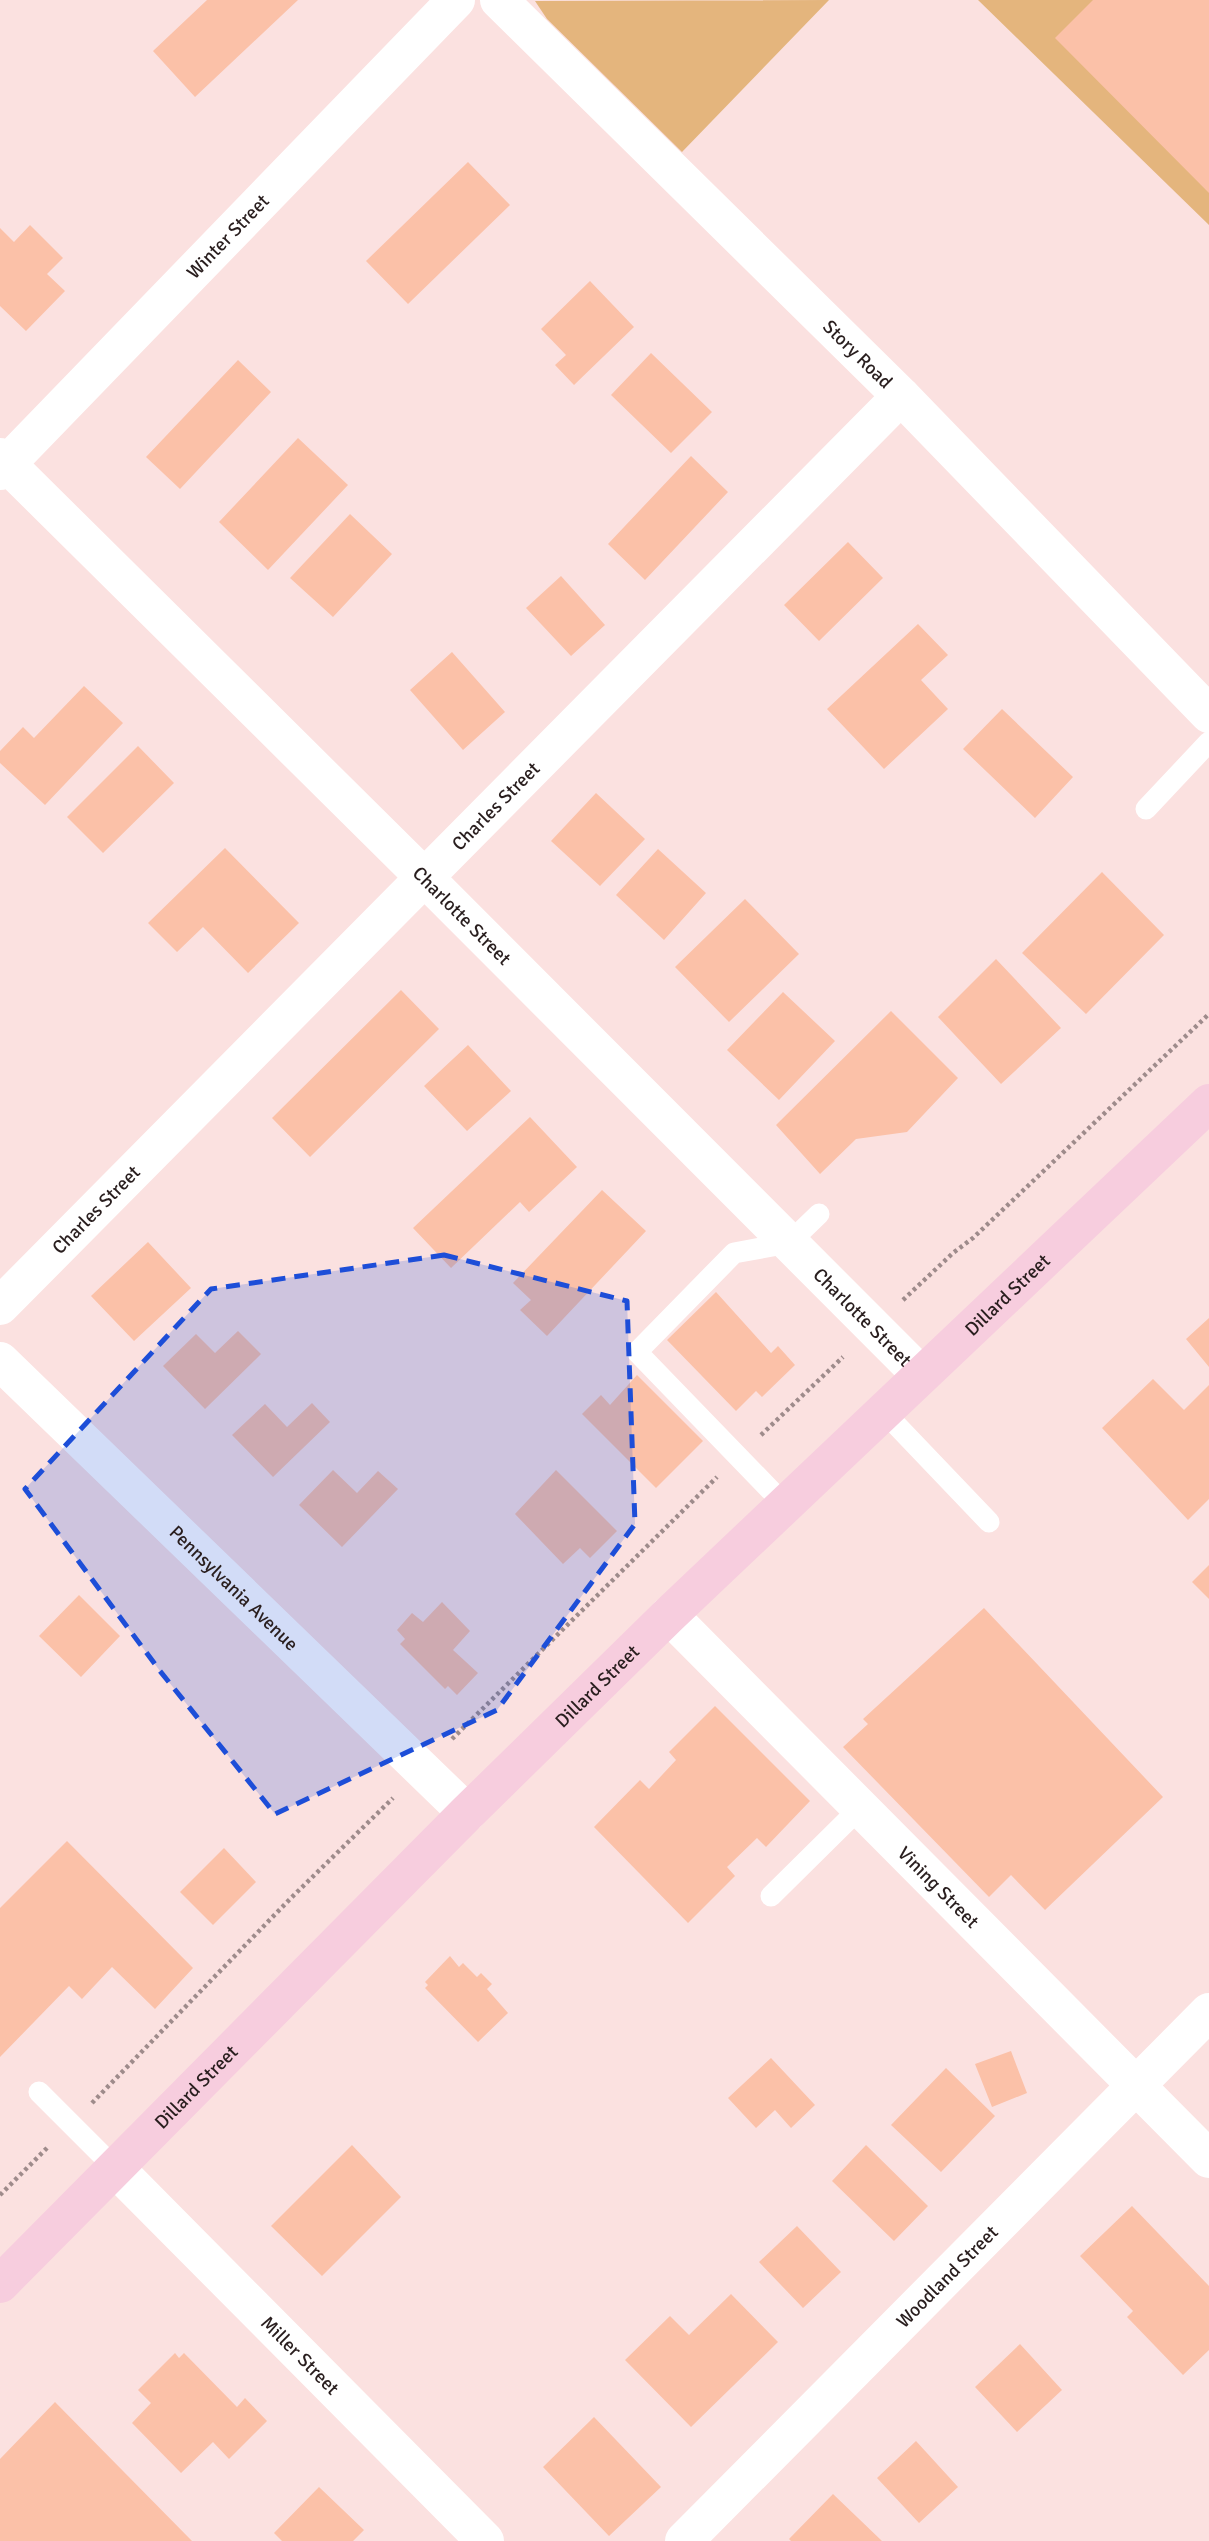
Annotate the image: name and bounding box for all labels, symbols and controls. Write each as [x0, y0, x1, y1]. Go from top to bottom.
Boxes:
street label: Winter Street [182, 189, 275, 284]
street label: Story Road [818, 315, 897, 394]
street label: Charles Street [447, 757, 545, 856]
street label: Charlotte Street [407, 862, 516, 971]
street label: Charles Street [47, 1160, 146, 1260]
street label: Dillard Street [960, 1249, 1056, 1341]
street label: Charlotte Street [808, 1263, 917, 1372]
street label: Pennsylvania Avenue [164, 1521, 303, 1656]
street label: Dillard Street [550, 1640, 645, 1733]
street label: Vining Street [892, 1842, 984, 1934]
street label: Dillard Street [150, 2040, 243, 2134]
street label: Woodland Street [891, 2220, 1004, 2333]
street label: Miller Street [256, 2311, 344, 2400]

